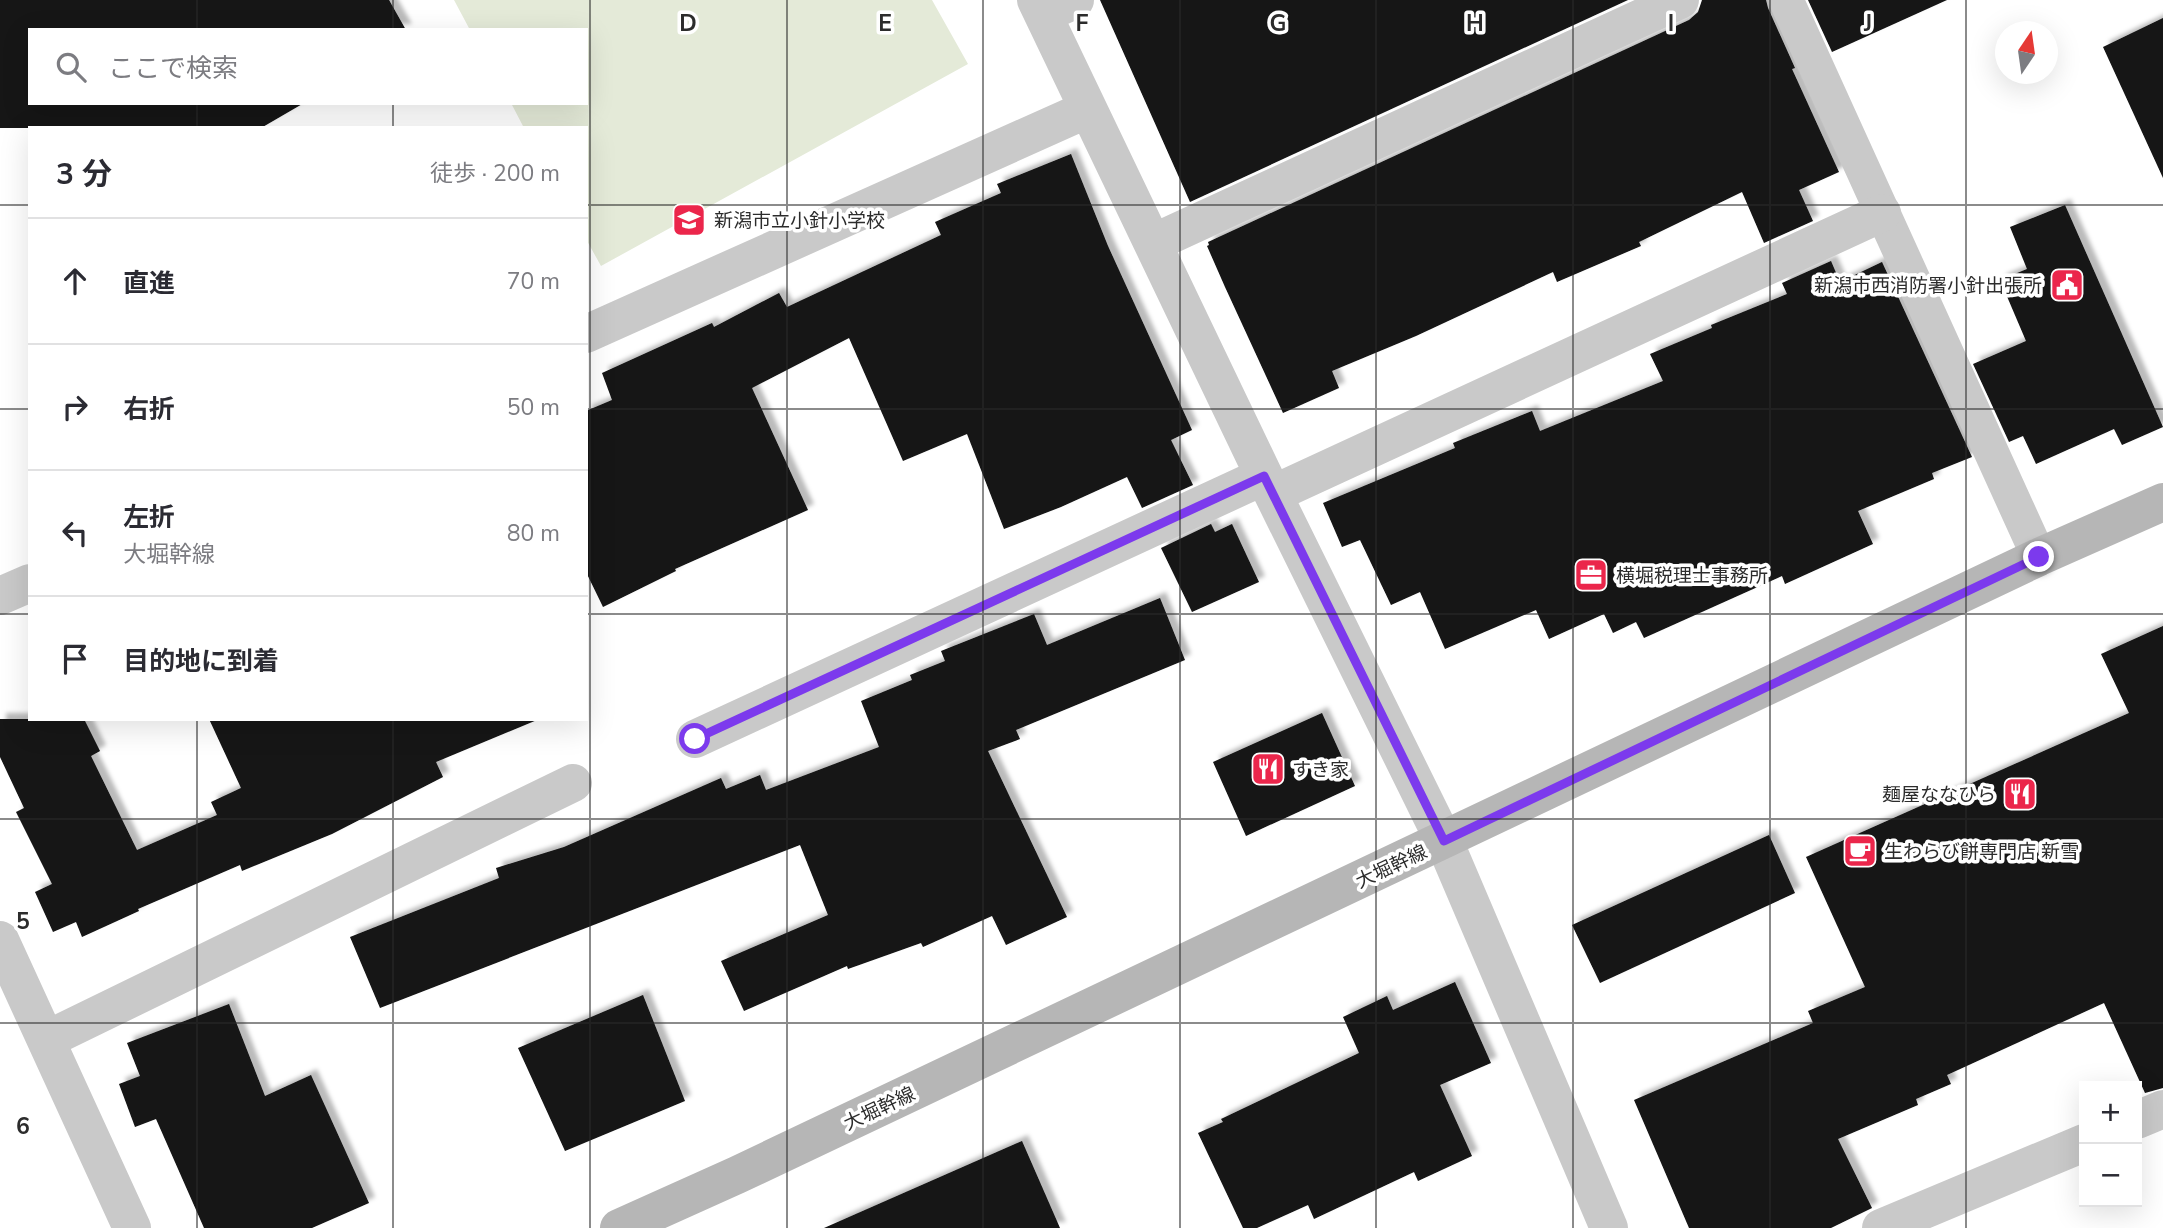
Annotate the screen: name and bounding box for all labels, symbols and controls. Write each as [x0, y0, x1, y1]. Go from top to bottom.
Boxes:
text: D [679, 8, 697, 39]
text: E [878, 8, 892, 39]
text: F [1076, 8, 1089, 39]
text: G [1270, 8, 1286, 39]
text: H [1466, 8, 1484, 39]
text: I [1668, 8, 1674, 39]
text: J [1863, 8, 1872, 39]
north arrow [1995, 21, 2058, 84]
search box [28, 28, 588, 105]
icon: search [52, 48, 90, 86]
text: ここで検索 [108, 51, 238, 86]
text: 3 分 [56, 154, 112, 195]
text: 徒歩 · 200 m [430, 158, 560, 189]
school or university icon: 新潟市立小針小学校 [670, 201, 708, 239]
place label: 新潟市立小針小学校 [714, 208, 885, 234]
icon: ahead [56, 262, 94, 300]
text: 直進 [123, 266, 175, 301]
text: 70 m [507, 266, 560, 297]
public building icon: 新潟市西消防署小針出張所 [2048, 266, 2086, 304]
place label: 新潟市西消防署小針出張所 [1814, 273, 2042, 299]
icon: right [56, 388, 94, 426]
text: 右折 [123, 392, 175, 427]
text: 50 m [507, 392, 560, 423]
text: 左折 [123, 500, 175, 535]
icon: left [56, 514, 94, 552]
text: 80 m [507, 518, 560, 549]
text: 大堀幹線 [123, 539, 215, 570]
route end [2023, 541, 2054, 572]
office icon: 横堀税理士事務所 [1572, 556, 1610, 594]
place label: 横堀税理士事務所 [1616, 563, 1768, 589]
icon: arrive [56, 640, 94, 678]
text: 目的地に到着 [123, 644, 279, 679]
route start [679, 723, 710, 754]
restaurant icon: すき家 [1249, 750, 1287, 788]
place label: すき家 [1292, 757, 1349, 783]
restaurant icon: 麺屋ななひら [2001, 775, 2039, 813]
place label: 麺屋ななひら [1882, 782, 1996, 808]
cafe icon: 生わらび餅専門店 新雪 [1841, 832, 1879, 870]
street label: 大堀幹線 [1351, 839, 1431, 895]
place label: 生わらび餅専門店 新雪 [1884, 839, 2079, 865]
text: 5 [16, 906, 30, 937]
street label: 大堀幹線 [839, 1081, 919, 1137]
map controls [2079, 1081, 2142, 1207]
button: + [2079, 1081, 2142, 1144]
text: 6 [16, 1111, 30, 1142]
button: − [2079, 1144, 2142, 1207]

